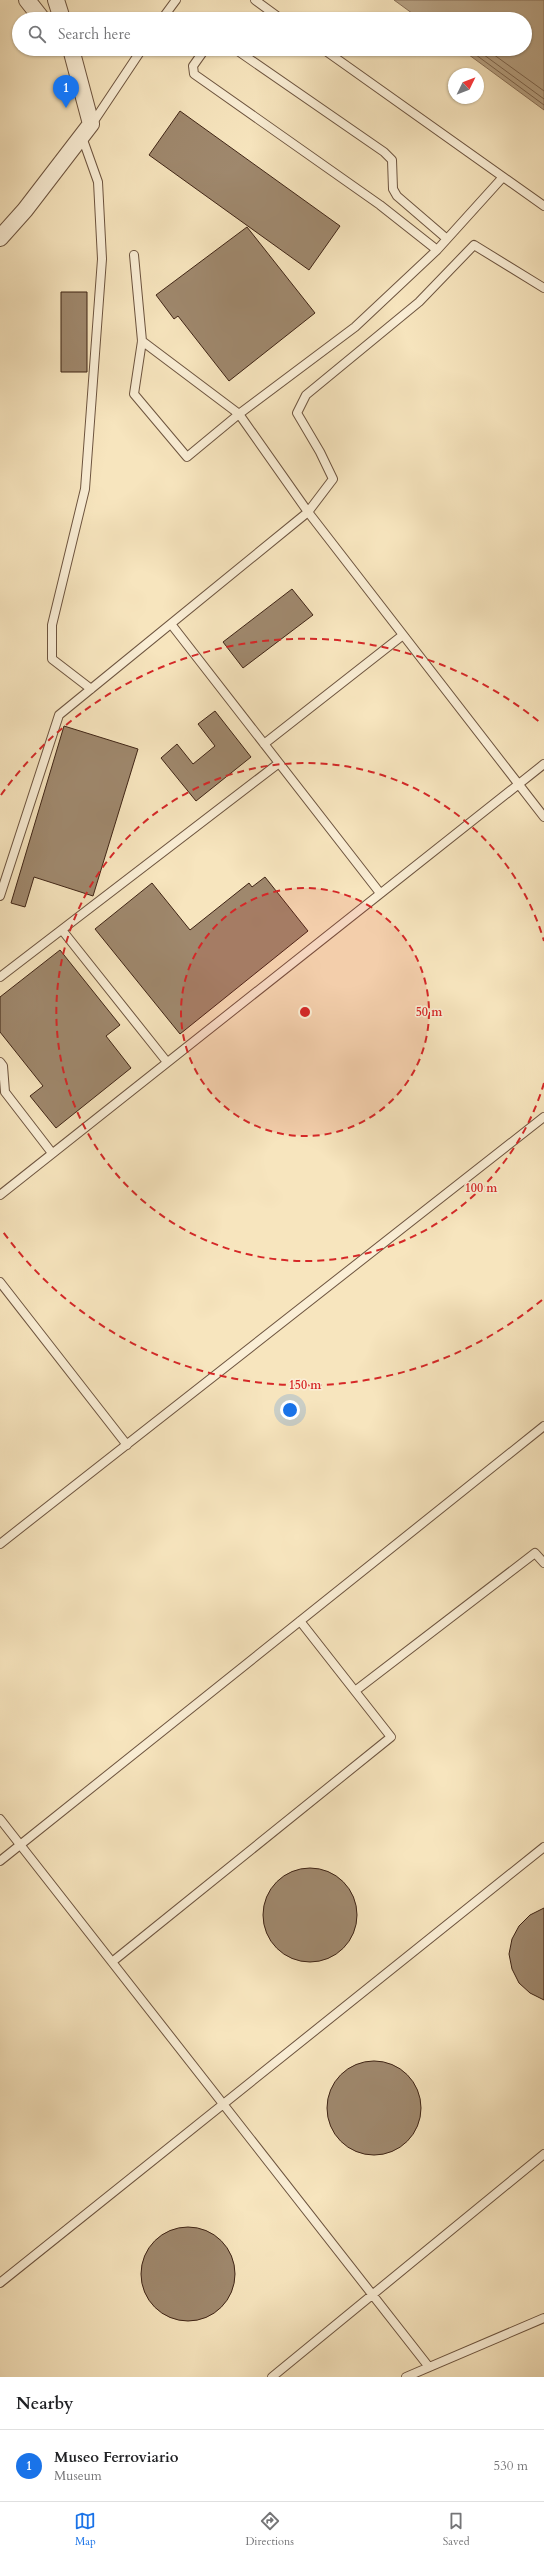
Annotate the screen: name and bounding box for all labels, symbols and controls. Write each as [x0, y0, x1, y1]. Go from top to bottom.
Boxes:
search box [12, 12, 532, 56]
icon: search [26, 23, 48, 45]
text: Search here [58, 24, 131, 44]
north arrow [448, 68, 484, 104]
pin: 1 [53, 75, 79, 108]
text: 50 m [416, 1004, 443, 1020]
centre of rings [298, 1005, 312, 1019]
text: 100 m [465, 1180, 498, 1196]
text: 150 m [289, 1377, 322, 1393]
your location [280, 1400, 300, 1420]
text: Nearby [16, 2392, 73, 2415]
text: Museo Ferroviario [54, 2447, 179, 2467]
text: 1 [26, 2457, 32, 2475]
text: 530 m [494, 2457, 528, 2475]
text: Museum [54, 2467, 102, 2485]
tab: Map [74, 2510, 96, 2549]
tab: Directions [245, 2510, 294, 2549]
tab: Saved [443, 2510, 470, 2549]

